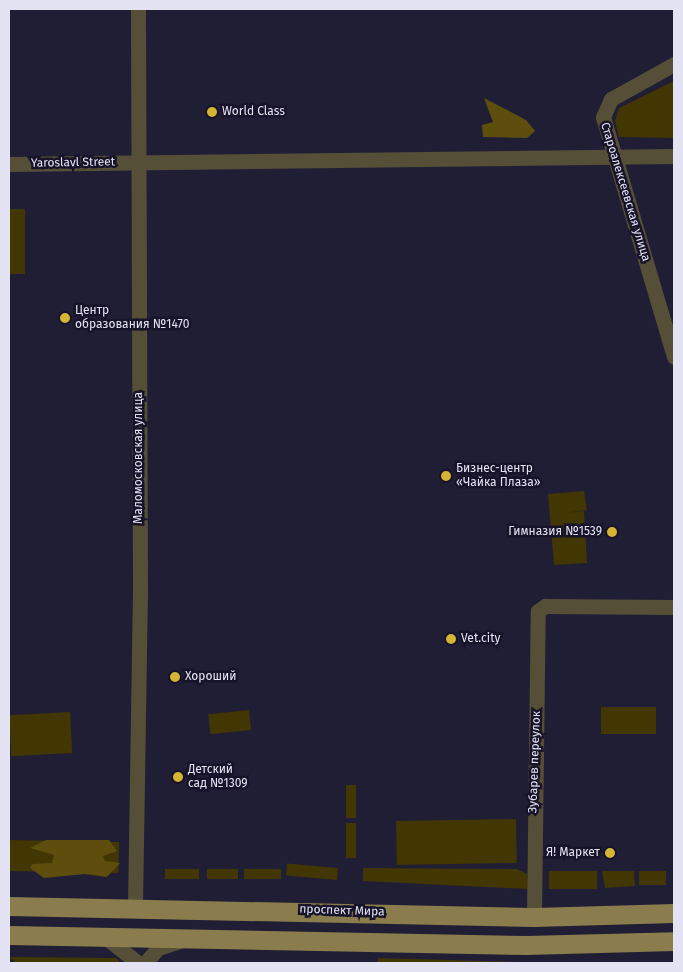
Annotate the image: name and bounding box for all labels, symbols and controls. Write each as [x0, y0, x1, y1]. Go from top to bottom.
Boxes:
place label: World Class [222, 105, 285, 119]
marker: World Class [206, 106, 218, 118]
street label: Староалексеевская улица [597, 121, 653, 263]
street label: Yaroslavl Street [31, 155, 115, 171]
place label: Центр образования №1470 [75, 304, 189, 332]
marker: Центр образования №1470 [59, 312, 71, 324]
street label: Маломосковская улица [132, 392, 146, 524]
place label: Бизнес-центр «Чайка Плаза» [456, 462, 540, 490]
marker: Бизнес-центр «Чайка Плаза» [440, 470, 452, 482]
place label: Гимназия №1539 [508, 525, 602, 539]
marker: Гимназия №1539 [606, 526, 618, 538]
place label: Vet.city [461, 632, 500, 646]
marker: Vet.city [445, 633, 457, 645]
place label: Хороший [185, 670, 236, 684]
marker: Хороший [169, 671, 181, 683]
street label: Зубарев переулок [526, 711, 544, 813]
place label: Детский сад №1309 [188, 763, 248, 791]
marker: Детский сад №1309 [172, 771, 184, 783]
place label: Я! Маркет [546, 846, 600, 860]
marker: Я! Маркет [604, 847, 616, 859]
street label: проспект Мира [299, 902, 385, 920]

